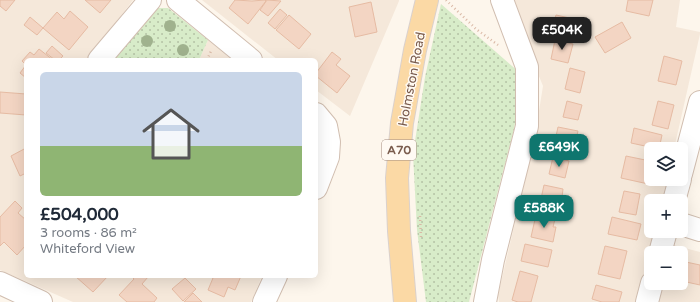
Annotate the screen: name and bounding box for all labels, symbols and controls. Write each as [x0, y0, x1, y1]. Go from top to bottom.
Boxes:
pin: £504K [534, 17, 590, 51]
text: £504K [541, 22, 583, 38]
street label: Holmston Road [395, 31, 429, 128]
icon: home [135, 98, 207, 170]
pin: £649K [531, 134, 587, 168]
text: £649K [538, 139, 580, 155]
road number: A70 [382, 140, 416, 160]
map controls [644, 142, 688, 290]
button: layers [644, 142, 688, 186]
button: + [644, 194, 688, 238]
pin: £588K [516, 195, 572, 229]
text: £588K [523, 200, 565, 216]
text: £504,000 [40, 204, 119, 225]
text: 3 rooms · 86 m² [40, 225, 137, 241]
text: Whiteford View [40, 241, 135, 257]
button: − [644, 246, 688, 290]

